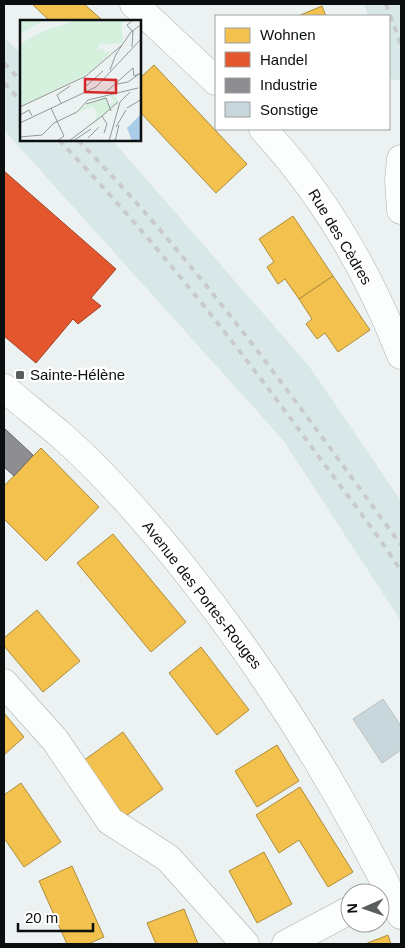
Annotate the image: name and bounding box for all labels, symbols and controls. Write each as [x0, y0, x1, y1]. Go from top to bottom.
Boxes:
legend [215, 15, 390, 130]
inset map [20, 20, 141, 141]
text: Wohnen [260, 26, 316, 43]
text: Handel [260, 51, 308, 68]
text: Industrie [260, 76, 318, 93]
text: Sonstige [260, 101, 318, 118]
street label: Rue des Cèdres [305, 186, 376, 288]
place label: Sainte-Hélène [30, 366, 125, 383]
marker: Sainte-Hélène [14, 369, 26, 381]
street label: Avenue des Portes-Rouges [139, 517, 265, 672]
north arrow [340, 883, 390, 933]
scale bar [18, 900, 92, 932]
text: N [344, 903, 360, 914]
text: 20 m [25, 909, 58, 926]

